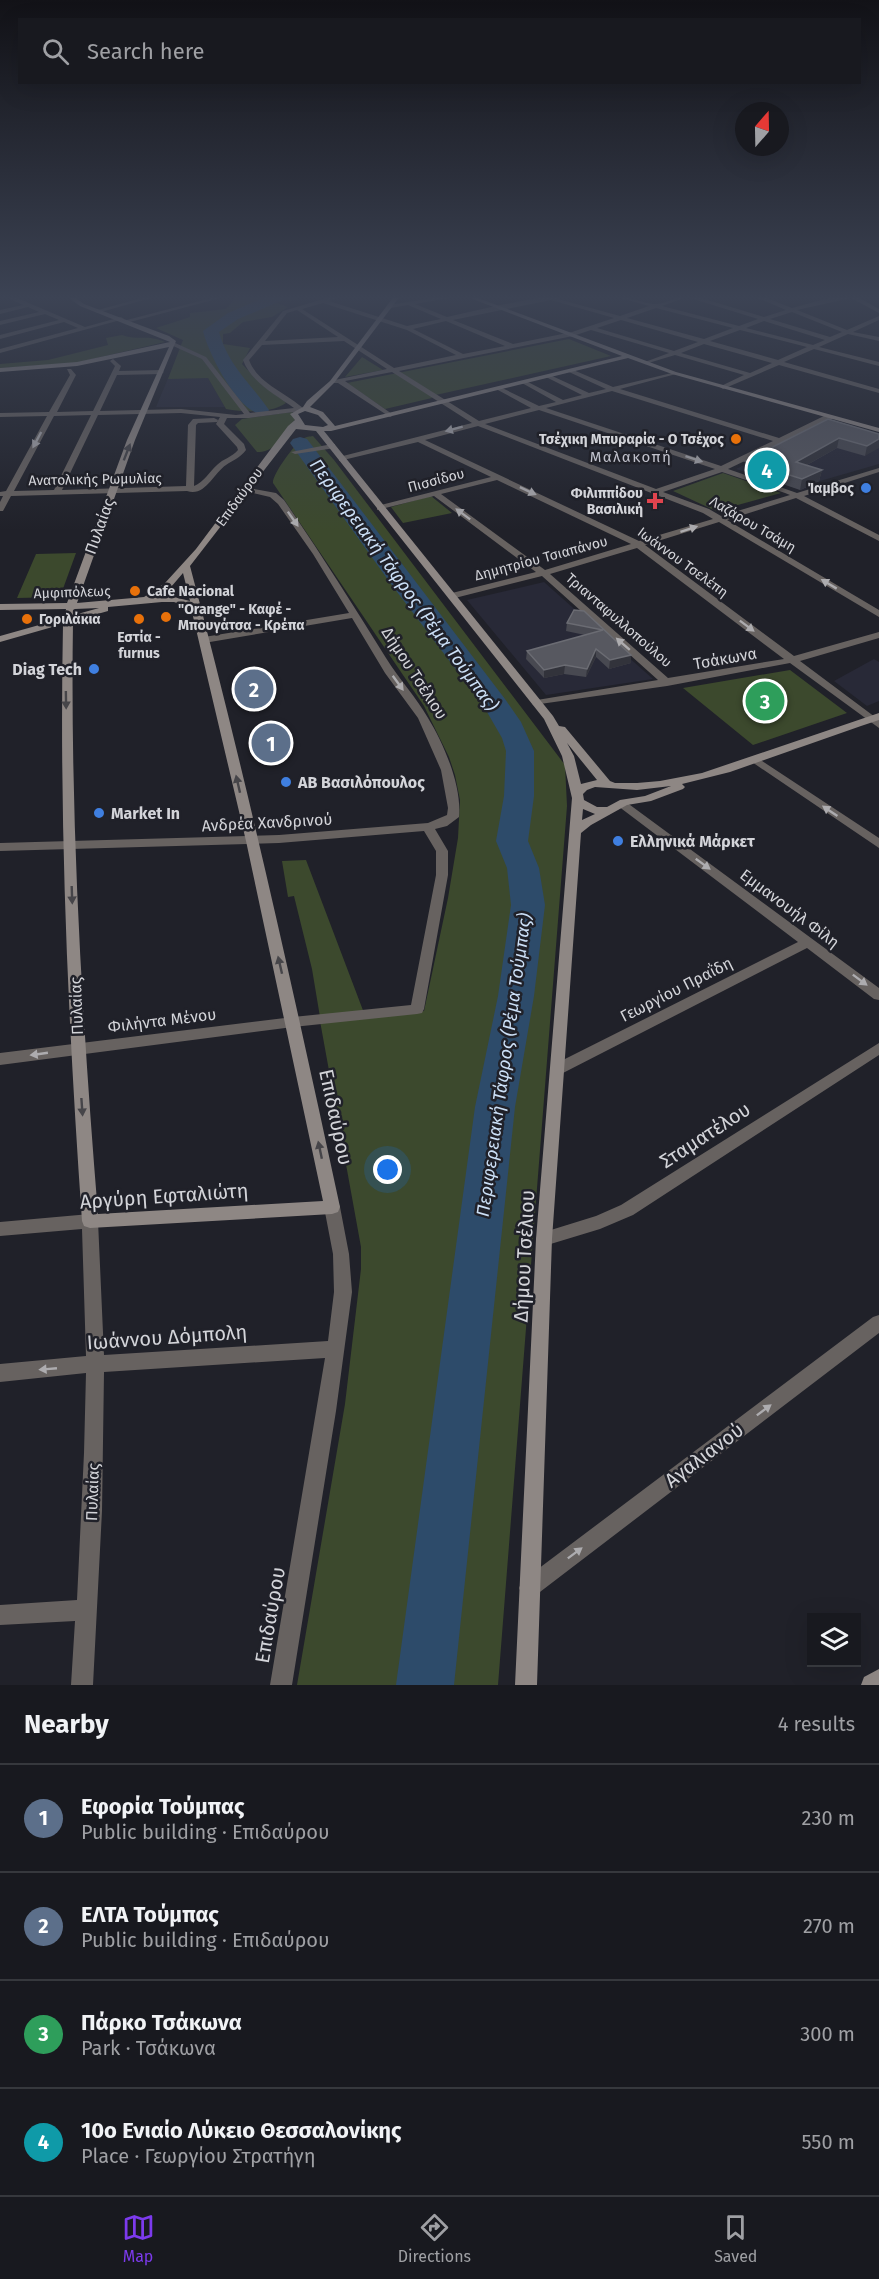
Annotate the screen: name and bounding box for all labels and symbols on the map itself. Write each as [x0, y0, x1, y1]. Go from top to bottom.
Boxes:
north arrow [735, 102, 789, 156]
one-way arrow [445, 425, 463, 435]
one-way arrow [32, 431, 42, 448]
place label: Τσέχικη Μπυραρία - Ο Τσέχος [539, 431, 724, 448]
marker: Τσέχικη Μπυραρία - Ο Τσέχος [729, 432, 743, 446]
one-way arrow [122, 443, 132, 461]
district label: Μαλακοπή [590, 448, 672, 466]
pin: 4 [748, 448, 786, 492]
water label: Περιφερειακή Τάφρος (Ρέμα Τούμπας) [305, 455, 503, 716]
one-way arrow [685, 455, 703, 465]
street label: Επιδαύρου [212, 465, 266, 530]
street label: Πισσίδου [406, 465, 466, 496]
street label: Ανατολικής Ρωμυλίας [28, 470, 162, 489]
place label: Ίαμβος [807, 480, 854, 497]
marker: Ίαμβος [859, 481, 873, 495]
place label: Φιλιππίδου Βασιλική [571, 485, 643, 518]
one-way arrow [520, 487, 537, 496]
street label: Λαζάρου Τσάμη [706, 493, 799, 556]
marker: Φιλιππίδου Βασιλική [648, 494, 662, 508]
street label: Πυλαίας [81, 495, 119, 557]
one-way arrow [456, 508, 472, 520]
one-way arrow [287, 510, 299, 526]
one-way arrow [680, 523, 698, 533]
street label: Ιωάννου Τσελέπη [634, 524, 731, 601]
street label: Δημητρίου Τσιαπάνου [473, 533, 610, 584]
street label: Τριανταφυλλοπούλου [562, 570, 675, 671]
one-way arrow [821, 579, 837, 590]
street label: Αμφιπόλεως [33, 583, 111, 602]
place label: Cafe Nacional [147, 583, 235, 600]
marker: Cafe Nacional [128, 584, 142, 598]
place label: "Orange" - Καφέ - Μπουγάτσα - Κρέπα [178, 601, 305, 634]
marker: "Orange" - Καφέ - Μπουγάτσα - Κρέπα [159, 610, 173, 624]
place label: Γοριλάκια [39, 611, 101, 628]
marker: Γοριλάκια [20, 612, 34, 626]
marker: Εστία - furnus [132, 612, 146, 626]
one-way arrow [739, 619, 755, 632]
street label: Δήμου Τσέλιου [378, 624, 451, 723]
place label: Εστία - furnus [117, 629, 161, 662]
one-way arrow [616, 637, 631, 651]
street label: Τσάκωνα [692, 644, 758, 673]
place label: Diag Tech [12, 660, 82, 679]
marker: Diag Tech [87, 662, 101, 676]
pin: 2 [234, 666, 274, 712]
one-way arrow [391, 676, 403, 691]
pin: 3 [746, 678, 784, 724]
one-way arrow [61, 691, 71, 710]
pin: 1 [252, 720, 290, 766]
place label: ΑΒ Βασιλόπουλος [297, 773, 425, 792]
one-way arrow [232, 775, 242, 793]
marker: ΑΒ Βασιλόπουλος [279, 775, 293, 789]
place label: Market In [111, 804, 180, 823]
marker: Market In [92, 806, 106, 820]
one-way arrow [822, 806, 839, 817]
street label: Ανδρέα Χανδρινού [201, 810, 333, 835]
place label: Ελληνικά Μάρκετ [630, 832, 755, 851]
marker: Ελληνικά Μάρκετ [611, 834, 625, 848]
one-way arrow [695, 858, 711, 870]
street label: Εμμανουήλ Φίλη [736, 865, 843, 952]
one-way arrow [68, 885, 77, 904]
water label: Περιφερειακή Τάφρος (Ρέμα Τούμπας) [472, 912, 536, 1218]
street label: Γεωργίου Πραΐδη [617, 952, 735, 1026]
one-way arrow [274, 955, 284, 974]
one-way arrow [852, 974, 867, 986]
street label: Πυλαίας [66, 976, 87, 1035]
street label: Φιλήντα Μένου [107, 1004, 217, 1037]
one-way arrow [29, 1049, 48, 1058]
street label: Επιδαύρου [314, 1067, 358, 1167]
one-way arrow [77, 1097, 87, 1116]
street label: Σταματέλου [655, 1097, 755, 1173]
one-way arrow [315, 1140, 324, 1159]
your location [373, 1155, 402, 1184]
street label: Αργύρη Εφταλιώτη [79, 1178, 249, 1214]
street label: Δήμου Τσέλιου [509, 1189, 539, 1323]
street label: Ιωάννου Δόμπολη [86, 1319, 248, 1355]
one-way arrow [38, 1364, 57, 1373]
one-way arrow [757, 1404, 772, 1416]
street label: Αγαλιανού [660, 1418, 748, 1492]
street label: Πυλαίας [82, 1462, 103, 1521]
one-way arrow [568, 1547, 583, 1559]
street label: Επιδαύρου [250, 1565, 290, 1665]

